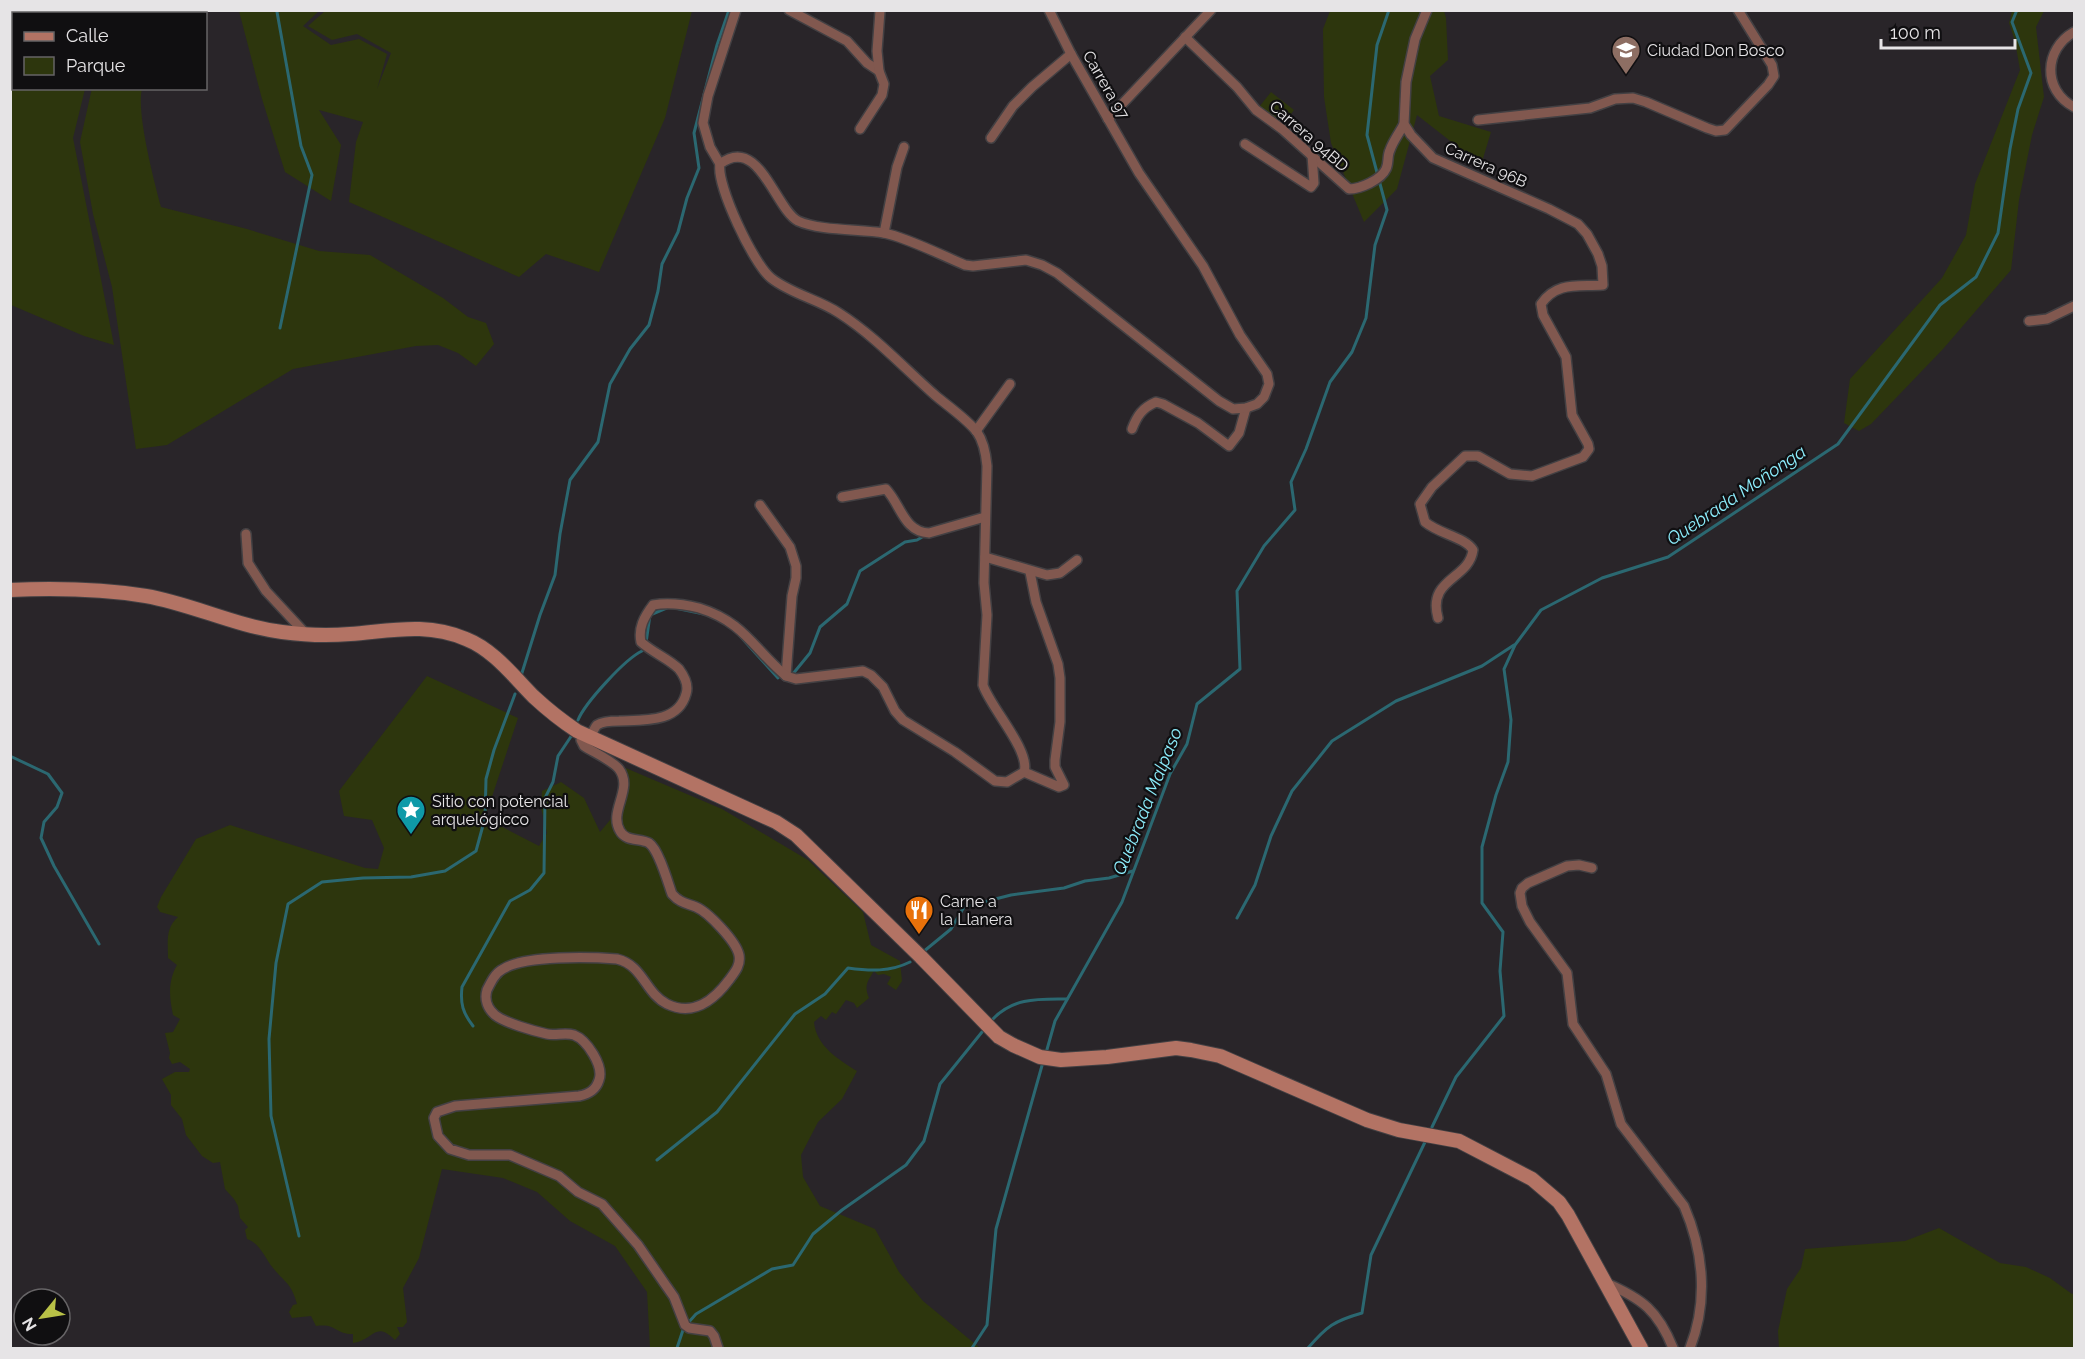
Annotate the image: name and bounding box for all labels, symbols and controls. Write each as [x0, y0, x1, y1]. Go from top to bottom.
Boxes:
legend [12, 12, 207, 90]
scale bar [1881, 12, 2014, 50]
text: 100 m [1890, 22, 1941, 43]
text: Calle [66, 25, 109, 46]
school or university icon: Ciudad Don Bosco [1610, 34, 1642, 76]
place label: Ciudad Don Bosco [1647, 41, 1784, 60]
street label: Carrera 97 [1079, 47, 1134, 123]
text: Parque [66, 55, 126, 76]
street label: Carrera 94BD [1266, 96, 1352, 176]
street label: Carrera 96B [1442, 138, 1530, 192]
water label: Quebrada Moñonga [1662, 440, 1810, 549]
water label: Quebrada Malpaso [1108, 724, 1186, 878]
place label: Sitio con potencial arquelógicco [432, 792, 568, 829]
place icon: Sitio con potencial arquelógicco [395, 794, 427, 836]
place label: Carne a la Llanera [940, 892, 1013, 929]
restaurant icon: Carne a la Llanera [903, 894, 935, 936]
north arrow [12, 1287, 72, 1347]
text: N [18, 1314, 41, 1334]

